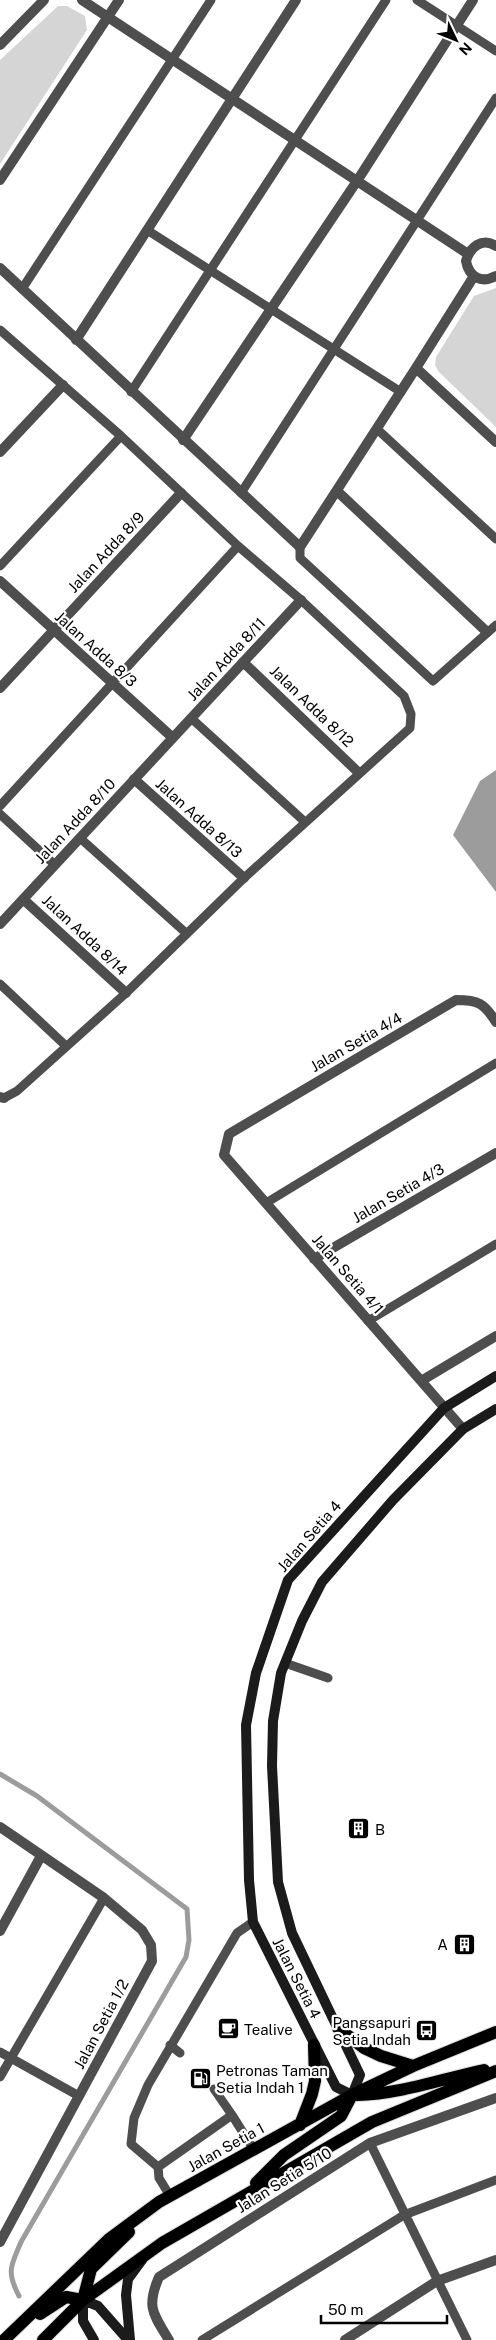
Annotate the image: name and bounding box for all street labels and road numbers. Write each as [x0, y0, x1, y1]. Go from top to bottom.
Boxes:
street label: Jalan Adda 8/9 [64, 508, 148, 596]
street label: Jalan Adda 8/3 [52, 608, 140, 690]
street label: Jalan Adda 8/11 [183, 614, 269, 704]
street label: Jalan Adda 8/12 [267, 662, 357, 750]
street label: Jalan Adda 8/10 [31, 775, 119, 867]
street label: Jalan Adda 8/13 [152, 775, 246, 861]
street label: Jalan Adda 8/14 [39, 891, 131, 979]
street label: Jalan Setia 4/4 [307, 1009, 405, 1075]
street label: Jalan Setia 4/3 [349, 1160, 447, 1226]
street label: Jalan Setia 4/1 [309, 1231, 387, 1317]
street label: Jalan Setia 4 [274, 1497, 344, 1575]
street label: Jalan Setia 4 [269, 1935, 325, 2021]
street label: Jalan Setia 1/2 [70, 1976, 132, 2072]
street label: Jalan Setia 1 [185, 2119, 267, 2175]
street label: Jalan Setia 5/10 [233, 2144, 335, 2216]

